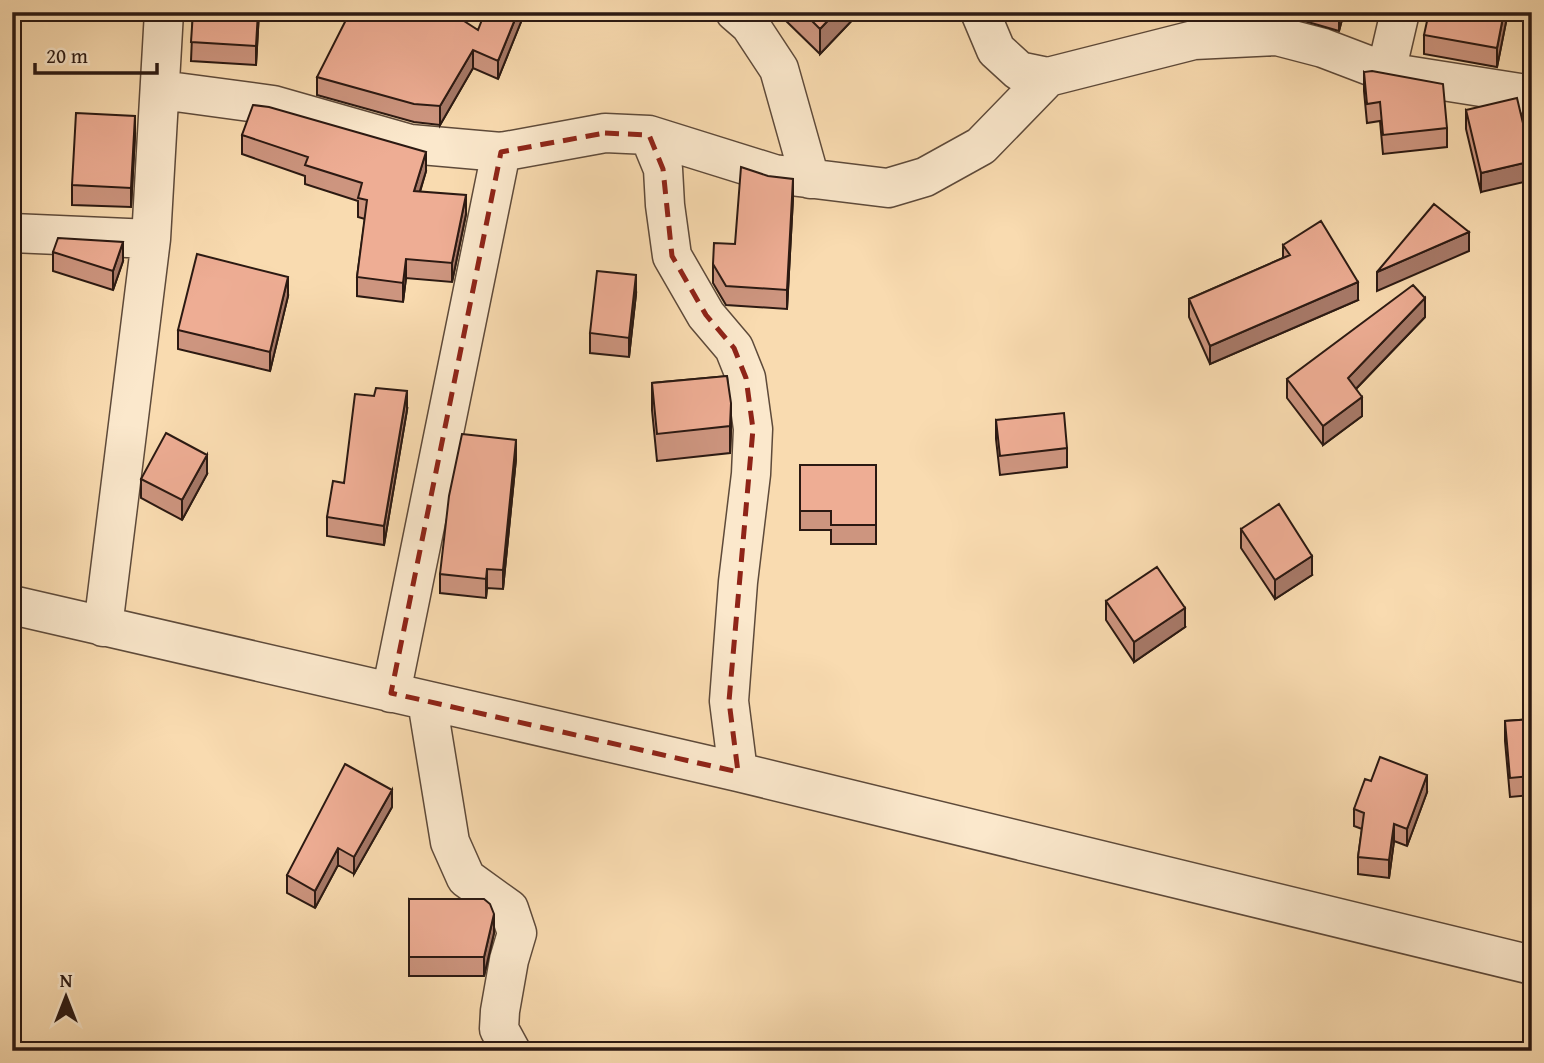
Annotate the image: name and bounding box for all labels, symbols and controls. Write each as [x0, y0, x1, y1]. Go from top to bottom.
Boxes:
scale bar [35, 32, 158, 76]
text: 20 m [46, 40, 88, 71]
north arrow [32, 962, 102, 1032]
text: N [60, 966, 73, 994]

